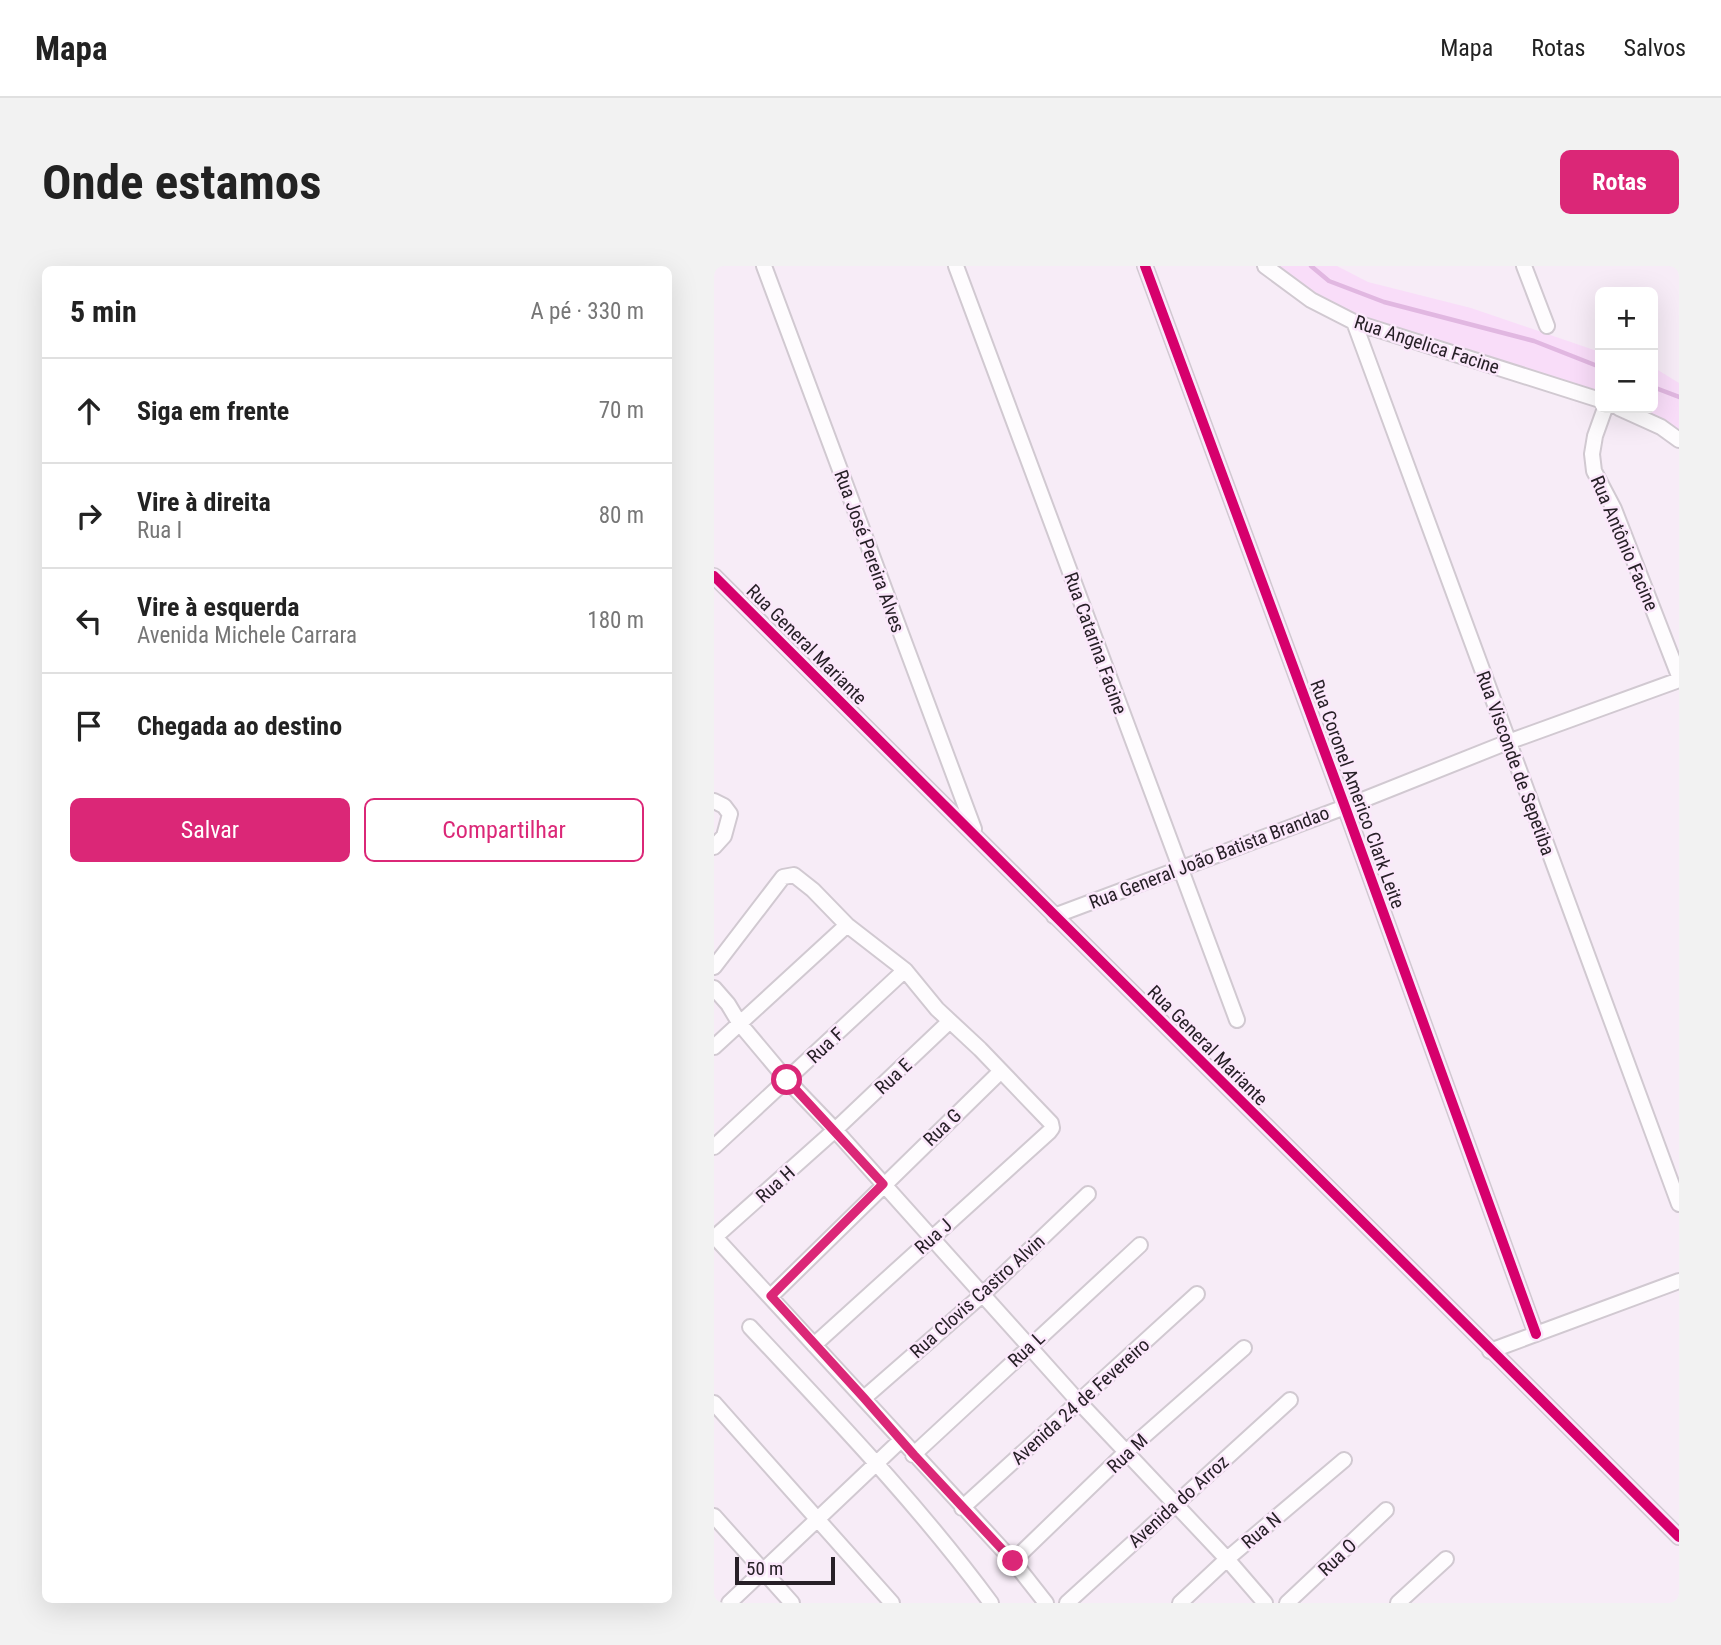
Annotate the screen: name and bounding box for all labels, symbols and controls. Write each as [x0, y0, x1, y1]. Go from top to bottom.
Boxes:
text: Mapa [35, 29, 107, 68]
text: Mapa [1440, 34, 1493, 62]
text: Rotas [1531, 34, 1585, 62]
text: Salvos [1623, 34, 1686, 62]
button: Rotas [1560, 150, 1679, 214]
text: Onde estamos [42, 154, 322, 211]
map controls [1595, 287, 1658, 413]
button: + [1595, 287, 1658, 350]
text: 5 min [70, 294, 137, 329]
text: A pé · 330 m [531, 298, 644, 325]
street label: Rua Angelica Facine [1351, 310, 1502, 379]
button: − [1595, 350, 1658, 413]
icon: ahead [70, 392, 108, 430]
text: Siga em frente [137, 396, 289, 426]
text: 70 m [599, 397, 644, 424]
street label: Rua José Pereira Alves [829, 467, 910, 636]
street label: Rua Antônio Facine [1586, 472, 1663, 614]
text: Vire à direita [137, 487, 271, 517]
icon: right [70, 497, 108, 535]
text: 80 m [599, 502, 644, 529]
text: Rua I [137, 517, 182, 544]
street label: Rua Catarina Facine [1059, 569, 1132, 717]
street label: Rua General Mariante [742, 579, 872, 709]
text: Vire à esquerda [137, 592, 300, 622]
icon: left [70, 602, 108, 640]
text: 180 m [587, 607, 644, 634]
text: Avenida Michele Carrara [137, 622, 357, 649]
street label: Rua Visconde de Sepetiba [1471, 668, 1560, 859]
street label: Rua Coronel Americo Clark Leite [1305, 677, 1410, 912]
icon: arrive [70, 707, 108, 745]
text: Chegada ao destino [137, 711, 342, 741]
button: Salvar [70, 798, 350, 862]
button: Compartilhar [364, 798, 644, 862]
street label: Rua General João Batista Brandao [1086, 801, 1332, 914]
street label: Rua General Mariante [1143, 980, 1273, 1110]
street label: Rua F [802, 1023, 848, 1068]
street label: Rua E [870, 1054, 917, 1099]
route start [771, 1064, 802, 1095]
street label: Rua G [919, 1104, 966, 1151]
street label: Rua H [751, 1161, 800, 1208]
street label: Rua J [910, 1214, 957, 1259]
street label: Rua Clovis Castro Alvin [905, 1230, 1049, 1363]
street label: Rua L [1003, 1327, 1049, 1372]
street label: Avenida 24 de Fevereiro [1006, 1333, 1154, 1470]
street label: Rua M [1102, 1429, 1152, 1478]
street label: Avenida do Arroz [1123, 1450, 1233, 1552]
street label: Rua N [1237, 1507, 1286, 1553]
street label: Rua O [1313, 1534, 1361, 1581]
route end [997, 1545, 1028, 1576]
scale bar [735, 1554, 835, 1586]
text: 50 m [746, 1557, 783, 1580]

